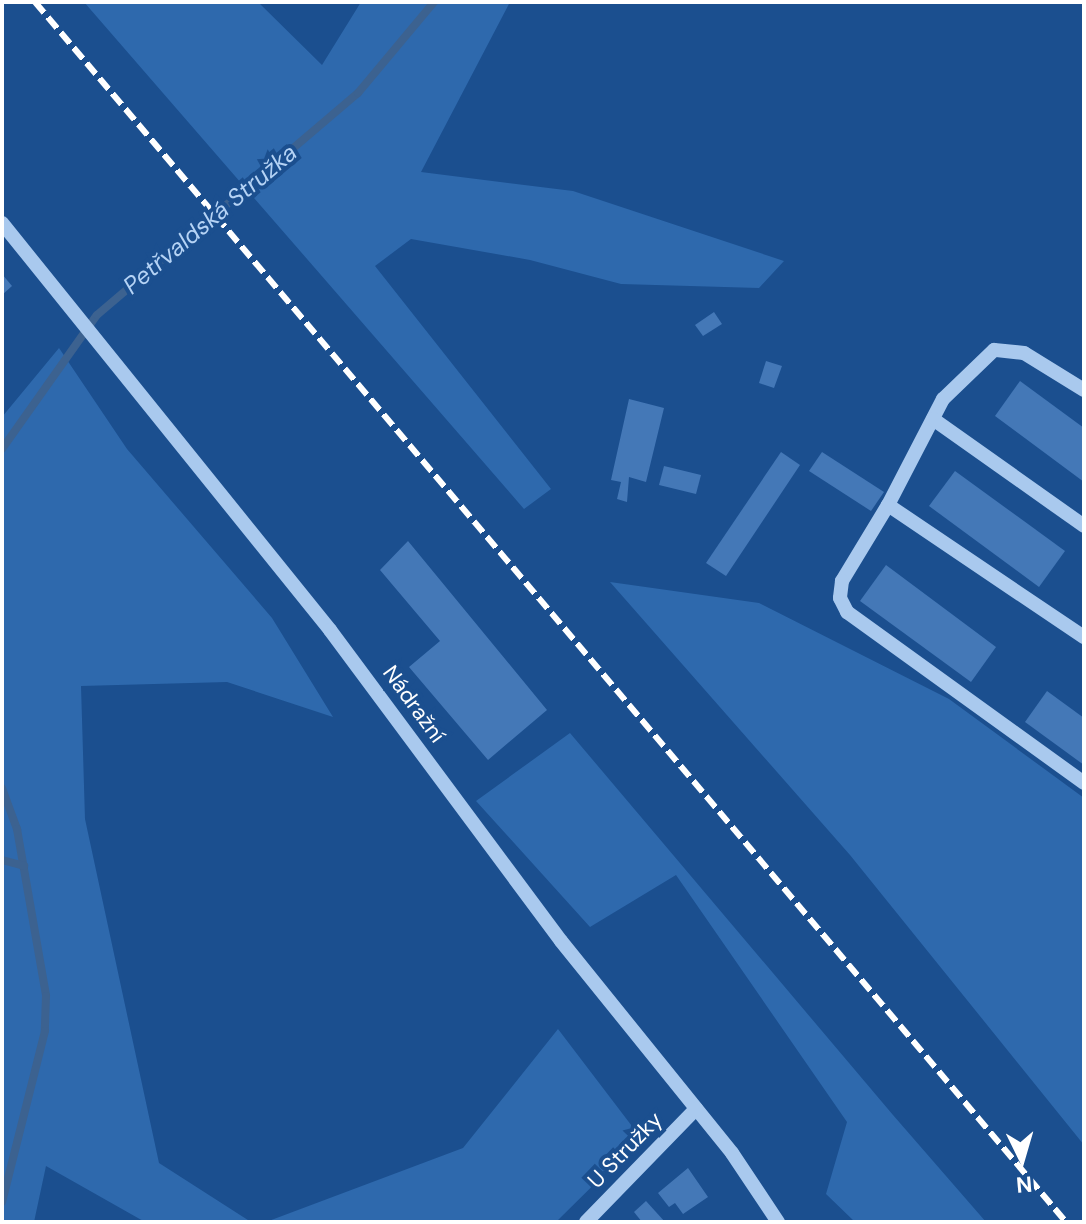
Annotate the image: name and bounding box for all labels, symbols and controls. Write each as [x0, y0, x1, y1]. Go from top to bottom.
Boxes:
water label: Petřvaldská Stružka [117, 138, 303, 300]
street label: Nádražní [377, 660, 451, 748]
street label: U Stružky [582, 1106, 668, 1194]
north arrow [982, 1120, 1062, 1200]
text: N [1015, 1169, 1033, 1200]

